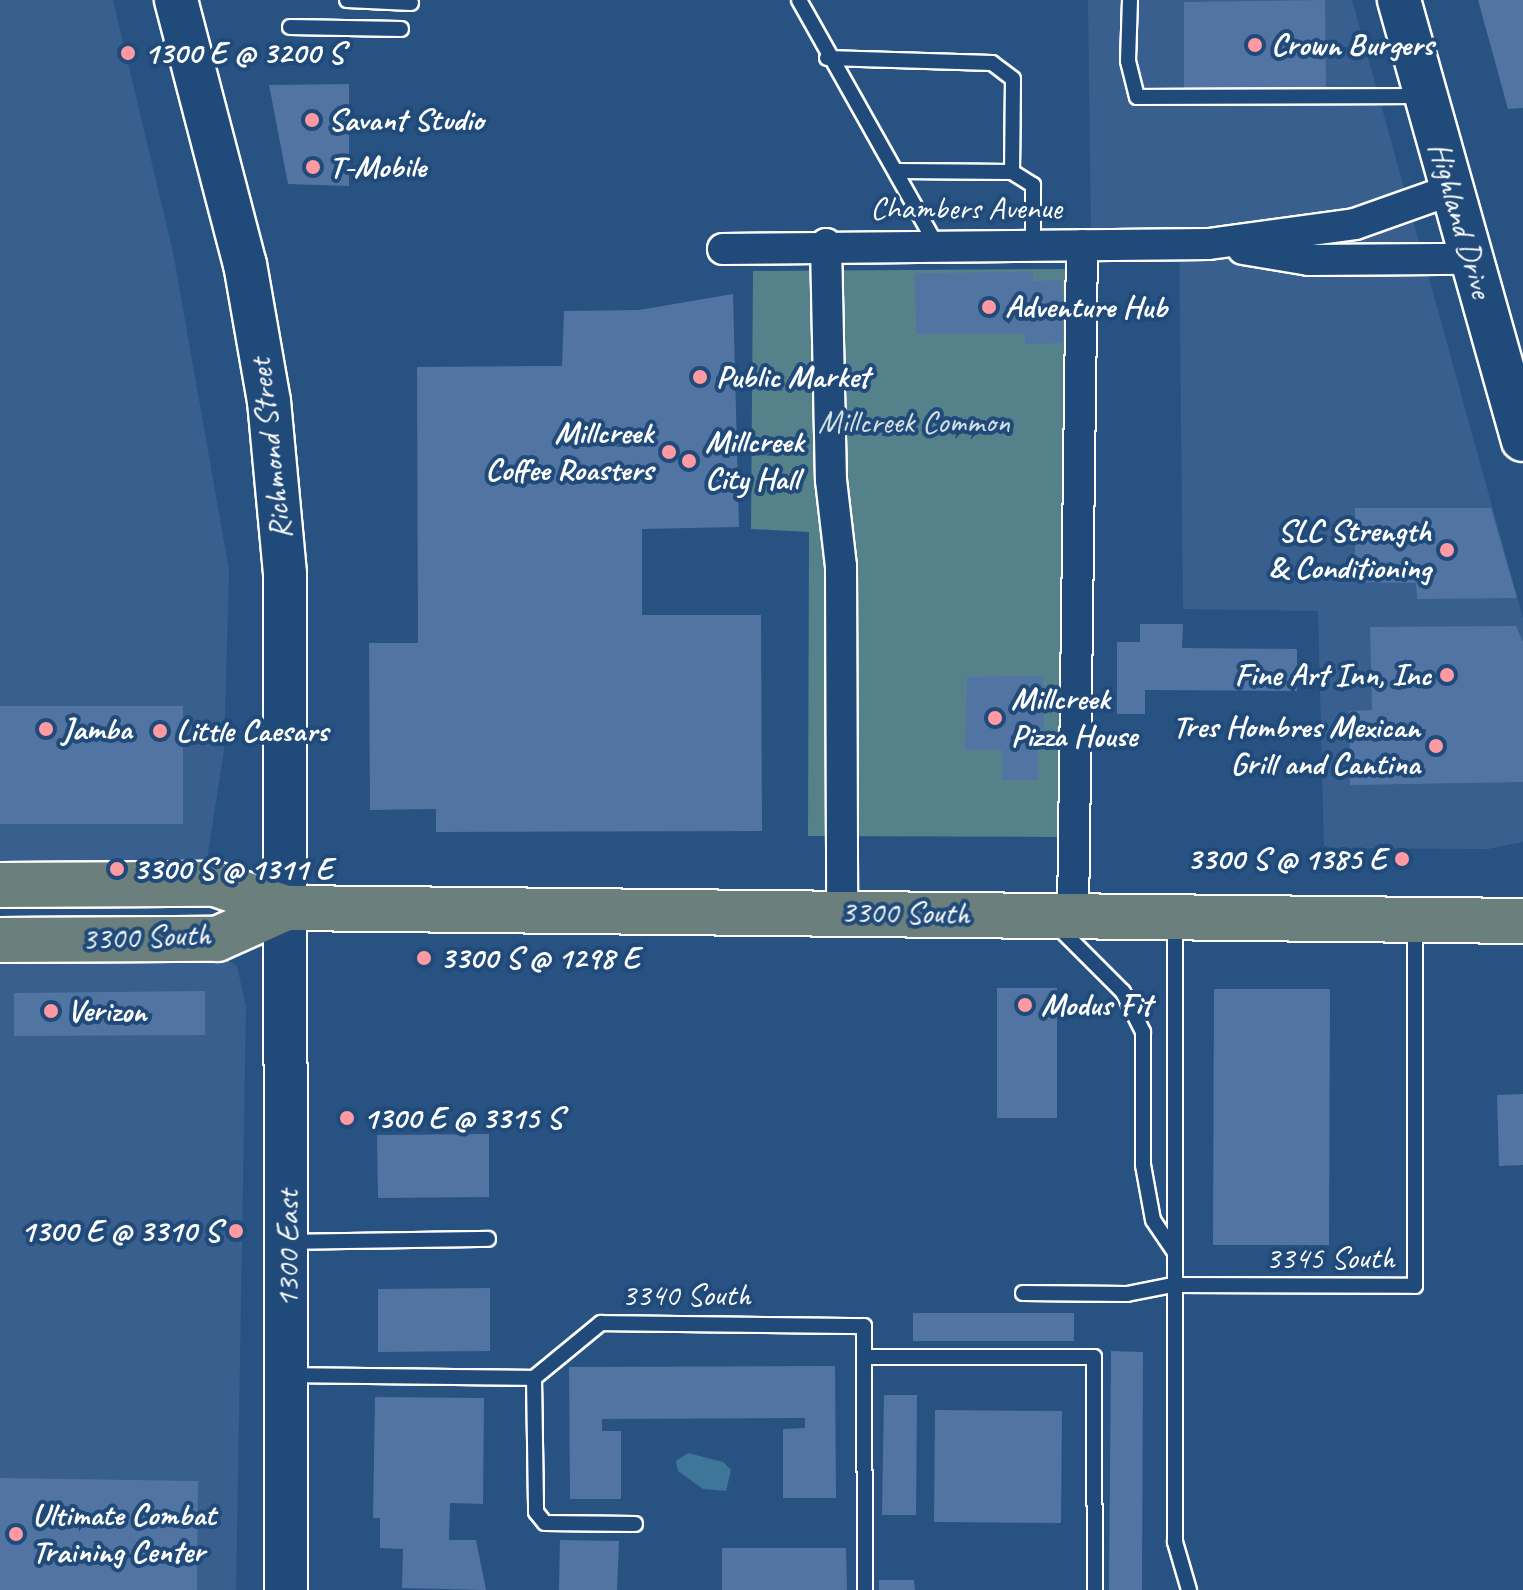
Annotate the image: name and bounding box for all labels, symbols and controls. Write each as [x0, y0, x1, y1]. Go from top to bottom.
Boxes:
place label: Crown Burgers [1271, 26, 1433, 64]
place label: 1300 E @ 3200 S [144, 34, 344, 72]
marker: Crown Burgers [1246, 36, 1264, 54]
marker: 1300 E @ 3200 S [119, 44, 137, 62]
place label: Savant Studio [328, 101, 484, 139]
marker: Savant Studio [303, 111, 321, 129]
street label: Highland Drive [1419, 137, 1501, 303]
place label: T-Mobile [329, 148, 426, 186]
marker: T-Mobile [304, 158, 322, 176]
street label: Chambers Avenue [870, 189, 1062, 227]
place label: Adventure Hub [1005, 288, 1167, 326]
marker: Adventure Hub [980, 298, 998, 316]
street label: Richmond Street [241, 356, 301, 542]
place label: Public Market [716, 358, 870, 396]
marker: Public Market [691, 368, 709, 386]
park label: Millcreek Common [817, 403, 1011, 441]
place label: Millcreek Coffee Roasters [484, 415, 653, 490]
place label: Millcreek City Hall [705, 424, 803, 499]
marker: Millcreek Coffee Roasters [660, 443, 678, 461]
marker: Millcreek City Hall [680, 452, 698, 470]
place label: SLC Strength & Conditioning [1269, 513, 1431, 588]
marker: SLC Strength & Conditioning [1438, 541, 1456, 559]
place label: Fine Art Inn, Inc [1235, 656, 1431, 694]
marker: Fine Art Inn, Inc [1438, 666, 1456, 684]
place label: Millcreek Pizza House [1011, 681, 1137, 756]
marker: Millcreek Pizza House [986, 709, 1004, 727]
place label: Tres Hombres Mexican Grill and Cantina [1172, 709, 1420, 784]
place label: Jamba [62, 710, 132, 748]
place label: Little Caesars [176, 712, 329, 750]
marker: Jamba [37, 720, 55, 738]
marker: Little Caesars [151, 722, 169, 740]
marker: Tres Hombres Mexican Grill and Cantina [1427, 737, 1445, 755]
place label: 3300 S @ 1385 E [1187, 840, 1386, 878]
place label: 3300 S @ 1311 E [133, 850, 333, 888]
marker: 3300 S @ 1385 E [1393, 850, 1411, 868]
marker: 3300 S @ 1311 E [108, 860, 126, 878]
street label: 3300 South [840, 893, 970, 933]
street label: 3300 South [81, 916, 211, 958]
place label: 3300 S @ 1298 E [440, 939, 639, 977]
marker: 3300 S @ 1298 E [415, 949, 433, 967]
place label: Modus Fit [1041, 986, 1152, 1024]
place label: Verizon [67, 992, 147, 1030]
marker: Modus Fit [1016, 996, 1034, 1014]
marker: Verizon [42, 1002, 60, 1020]
place label: 1300 E @ 3315 S [363, 1099, 562, 1137]
marker: 1300 E @ 3315 S [338, 1109, 356, 1127]
street label: 1300 East [269, 1190, 307, 1308]
place label: 1300 E @ 3310 S [20, 1212, 220, 1250]
marker: 1300 E @ 3310 S [227, 1222, 245, 1240]
street label: 3345 South [1266, 1239, 1394, 1277]
street label: 3340 South [622, 1276, 750, 1314]
place label: Ultimate Combat Training Center [32, 1497, 214, 1572]
marker: Ultimate Combat Training Center [7, 1525, 25, 1543]

